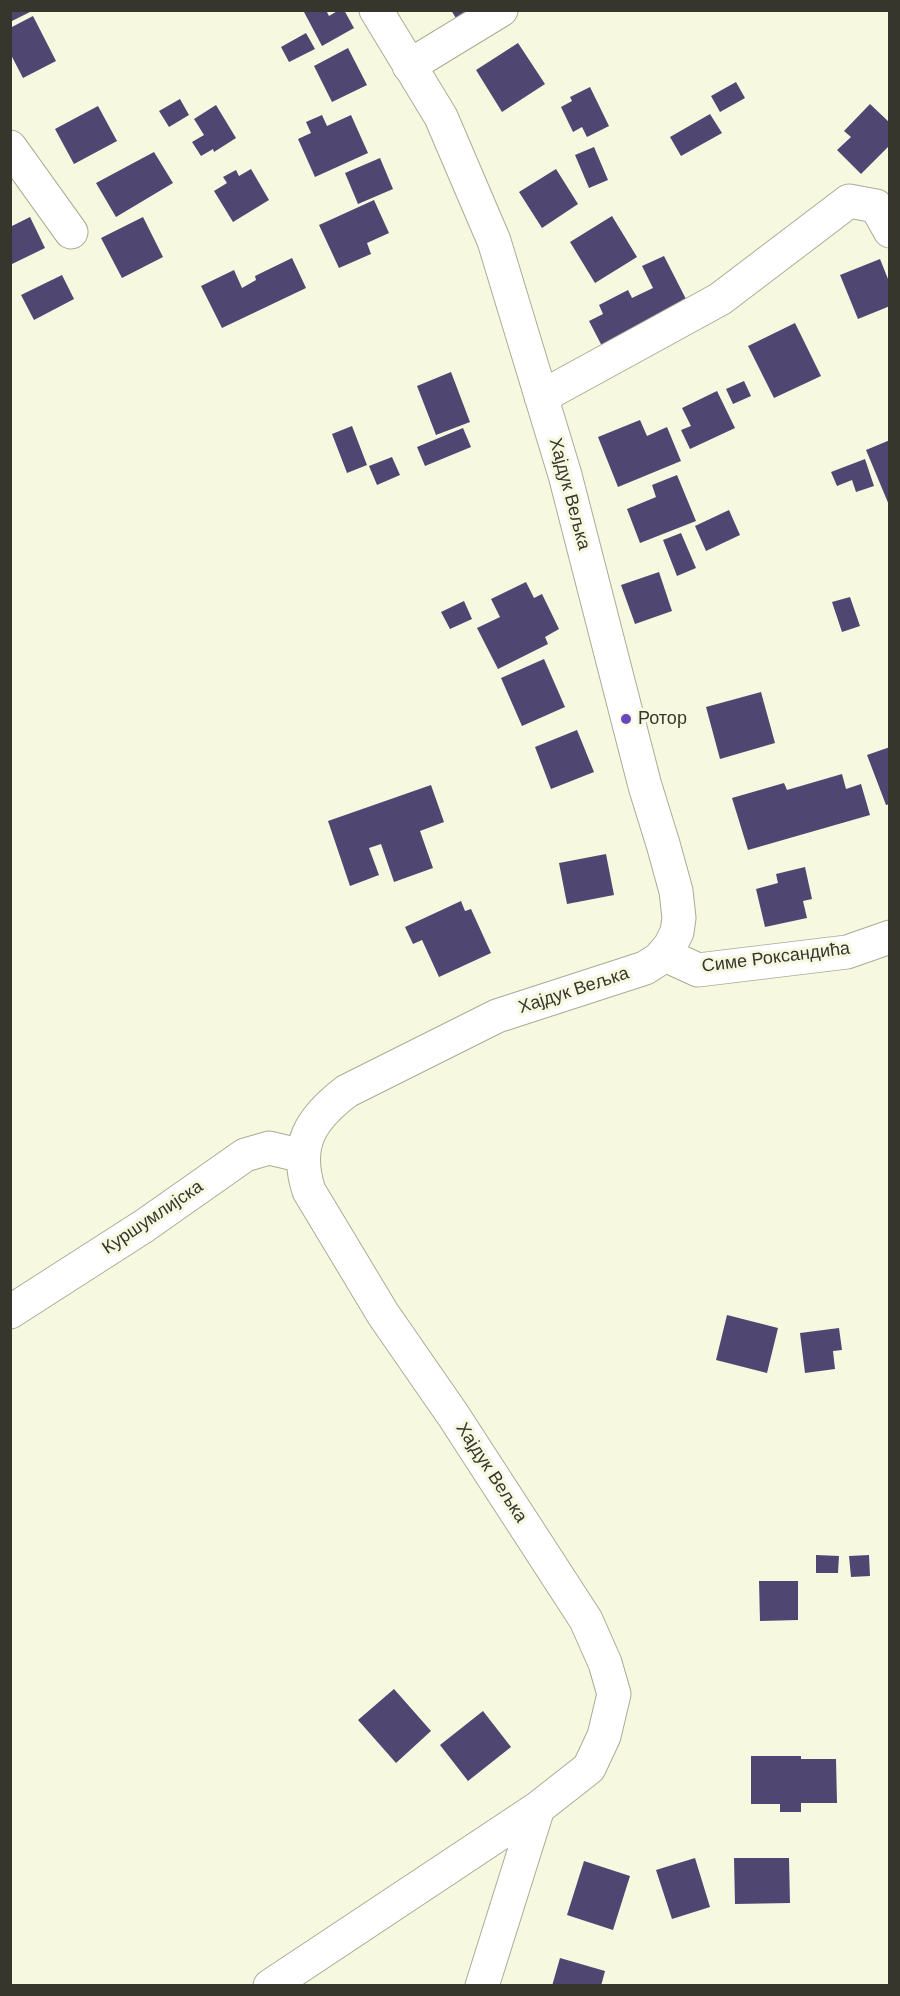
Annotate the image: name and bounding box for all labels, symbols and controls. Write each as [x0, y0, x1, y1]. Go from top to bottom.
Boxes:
street label: Хајдук Вељка [544, 436, 594, 552]
place label: Ротор [638, 708, 687, 730]
marker: Ротор [619, 712, 633, 726]
street label: Симе Роксандића [701, 938, 851, 978]
street label: Хајдук Вељка [516, 963, 632, 1019]
street label: Куршумлијска [99, 1176, 207, 1260]
street label: Хајдук Вељка [451, 1419, 531, 1527]

